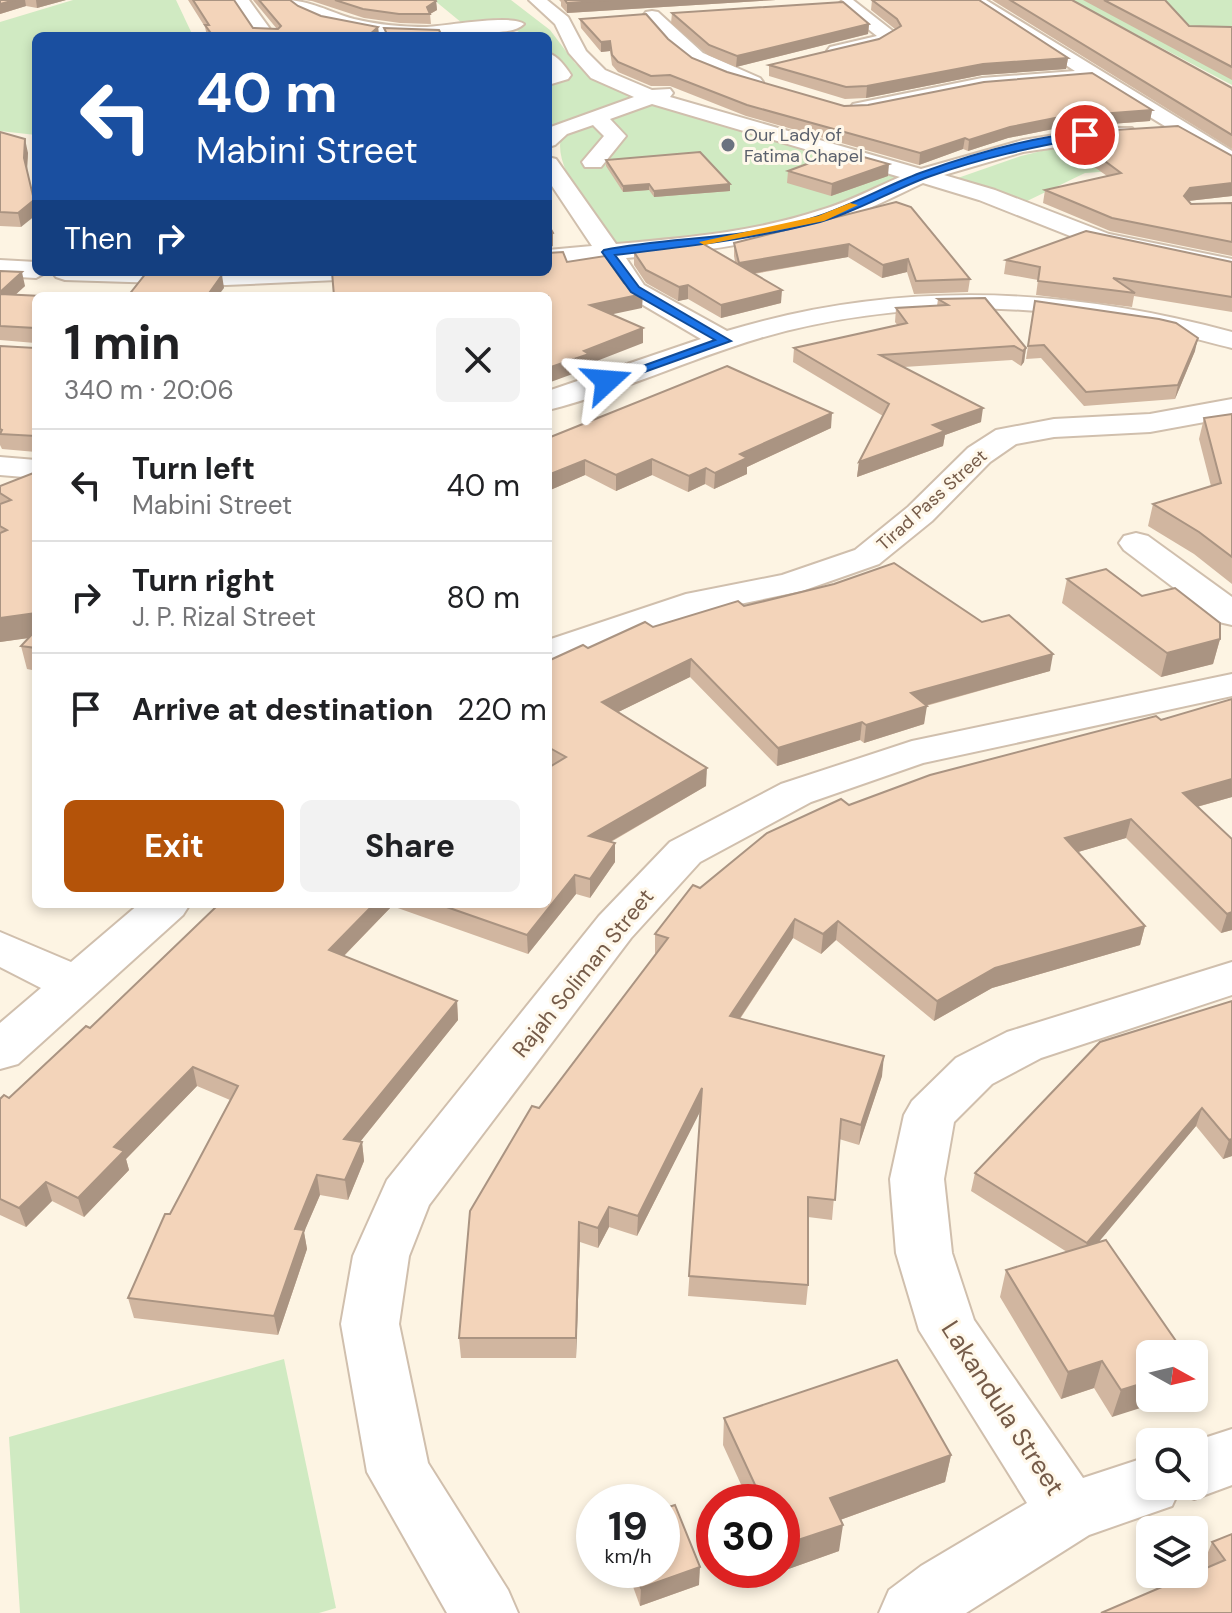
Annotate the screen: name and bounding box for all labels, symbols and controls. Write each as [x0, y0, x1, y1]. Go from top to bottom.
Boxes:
text: 40 m [196, 56, 338, 129]
icon: left [64, 64, 168, 168]
pin [1051, 101, 1119, 169]
icon: arrive [1063, 113, 1107, 157]
place label: Our Lady of Fatima Chapel [744, 123, 863, 168]
text: Mabini Street [196, 127, 418, 174]
marker: Our Lady of Fatima Chapel [719, 136, 737, 154]
icon: right [148, 216, 192, 260]
text: Then [64, 219, 132, 258]
text: 1 min [64, 311, 181, 374]
button: close [436, 318, 520, 402]
position arrow [565, 339, 649, 423]
text: 340 m · 20:06 [64, 373, 234, 407]
street label: Tirad Pass Street [872, 444, 992, 556]
text: Turn left [132, 449, 255, 488]
icon: left [64, 463, 108, 507]
text: 40 m [447, 466, 520, 505]
text: Mabini Street [132, 488, 292, 522]
text: Turn right [132, 561, 275, 600]
icon: right [64, 575, 108, 619]
text: 80 m [447, 578, 520, 617]
text: J. P. Rizal Street [132, 600, 316, 634]
icon: arrive [64, 687, 108, 731]
text: Arrive at destination [132, 690, 433, 729]
text: 220 m [457, 690, 547, 729]
button: Exit [64, 800, 284, 892]
button: Share [300, 800, 520, 892]
street label: Rajah Soliman Street [506, 883, 660, 1063]
street label: Lakandula Street [934, 1314, 1072, 1502]
north arrow [1136, 1340, 1208, 1412]
map controls [1136, 1340, 1208, 1588]
button: search [1136, 1428, 1208, 1500]
speed limit sign: 30 [696, 1484, 800, 1588]
text: 19 [608, 1500, 648, 1552]
button: layers [1136, 1516, 1208, 1588]
text: km/h [604, 1543, 652, 1569]

